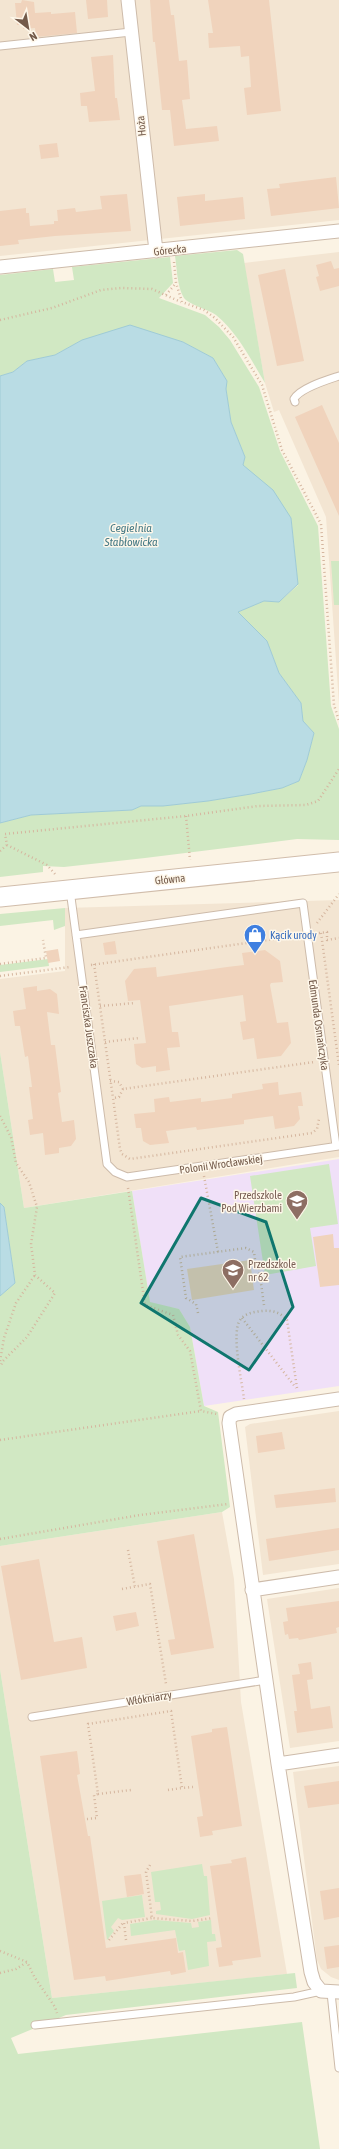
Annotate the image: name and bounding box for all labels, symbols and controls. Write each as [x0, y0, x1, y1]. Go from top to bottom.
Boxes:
north arrow [8, 8, 48, 48]
text: N [27, 30, 39, 43]
street label: Hoża [134, 115, 148, 137]
street label: Górecka [153, 242, 187, 258]
water label: Cegielnia Stabłowicka [103, 521, 158, 549]
street label: Główna [154, 871, 186, 887]
shop icon: Kącik urody [242, 922, 268, 955]
place label: Kącik urody [270, 929, 317, 941]
street label: Edmunda Osmańczyka [307, 979, 331, 1071]
street label: Franciszka Juszczaka [77, 985, 101, 1069]
street label: Polonii Wrocławskiej [179, 1152, 263, 1176]
school or university icon: Przedszkole Pod Wierzbami [284, 1188, 310, 1221]
place label: Przedszkole Pod Wierzbami [221, 1189, 282, 1214]
school or university icon: Przedszkole nr 62 [220, 1257, 246, 1290]
place label: Przedszkole nr 62 [248, 1258, 296, 1283]
street label: Włókniarzy [126, 1688, 173, 1707]

